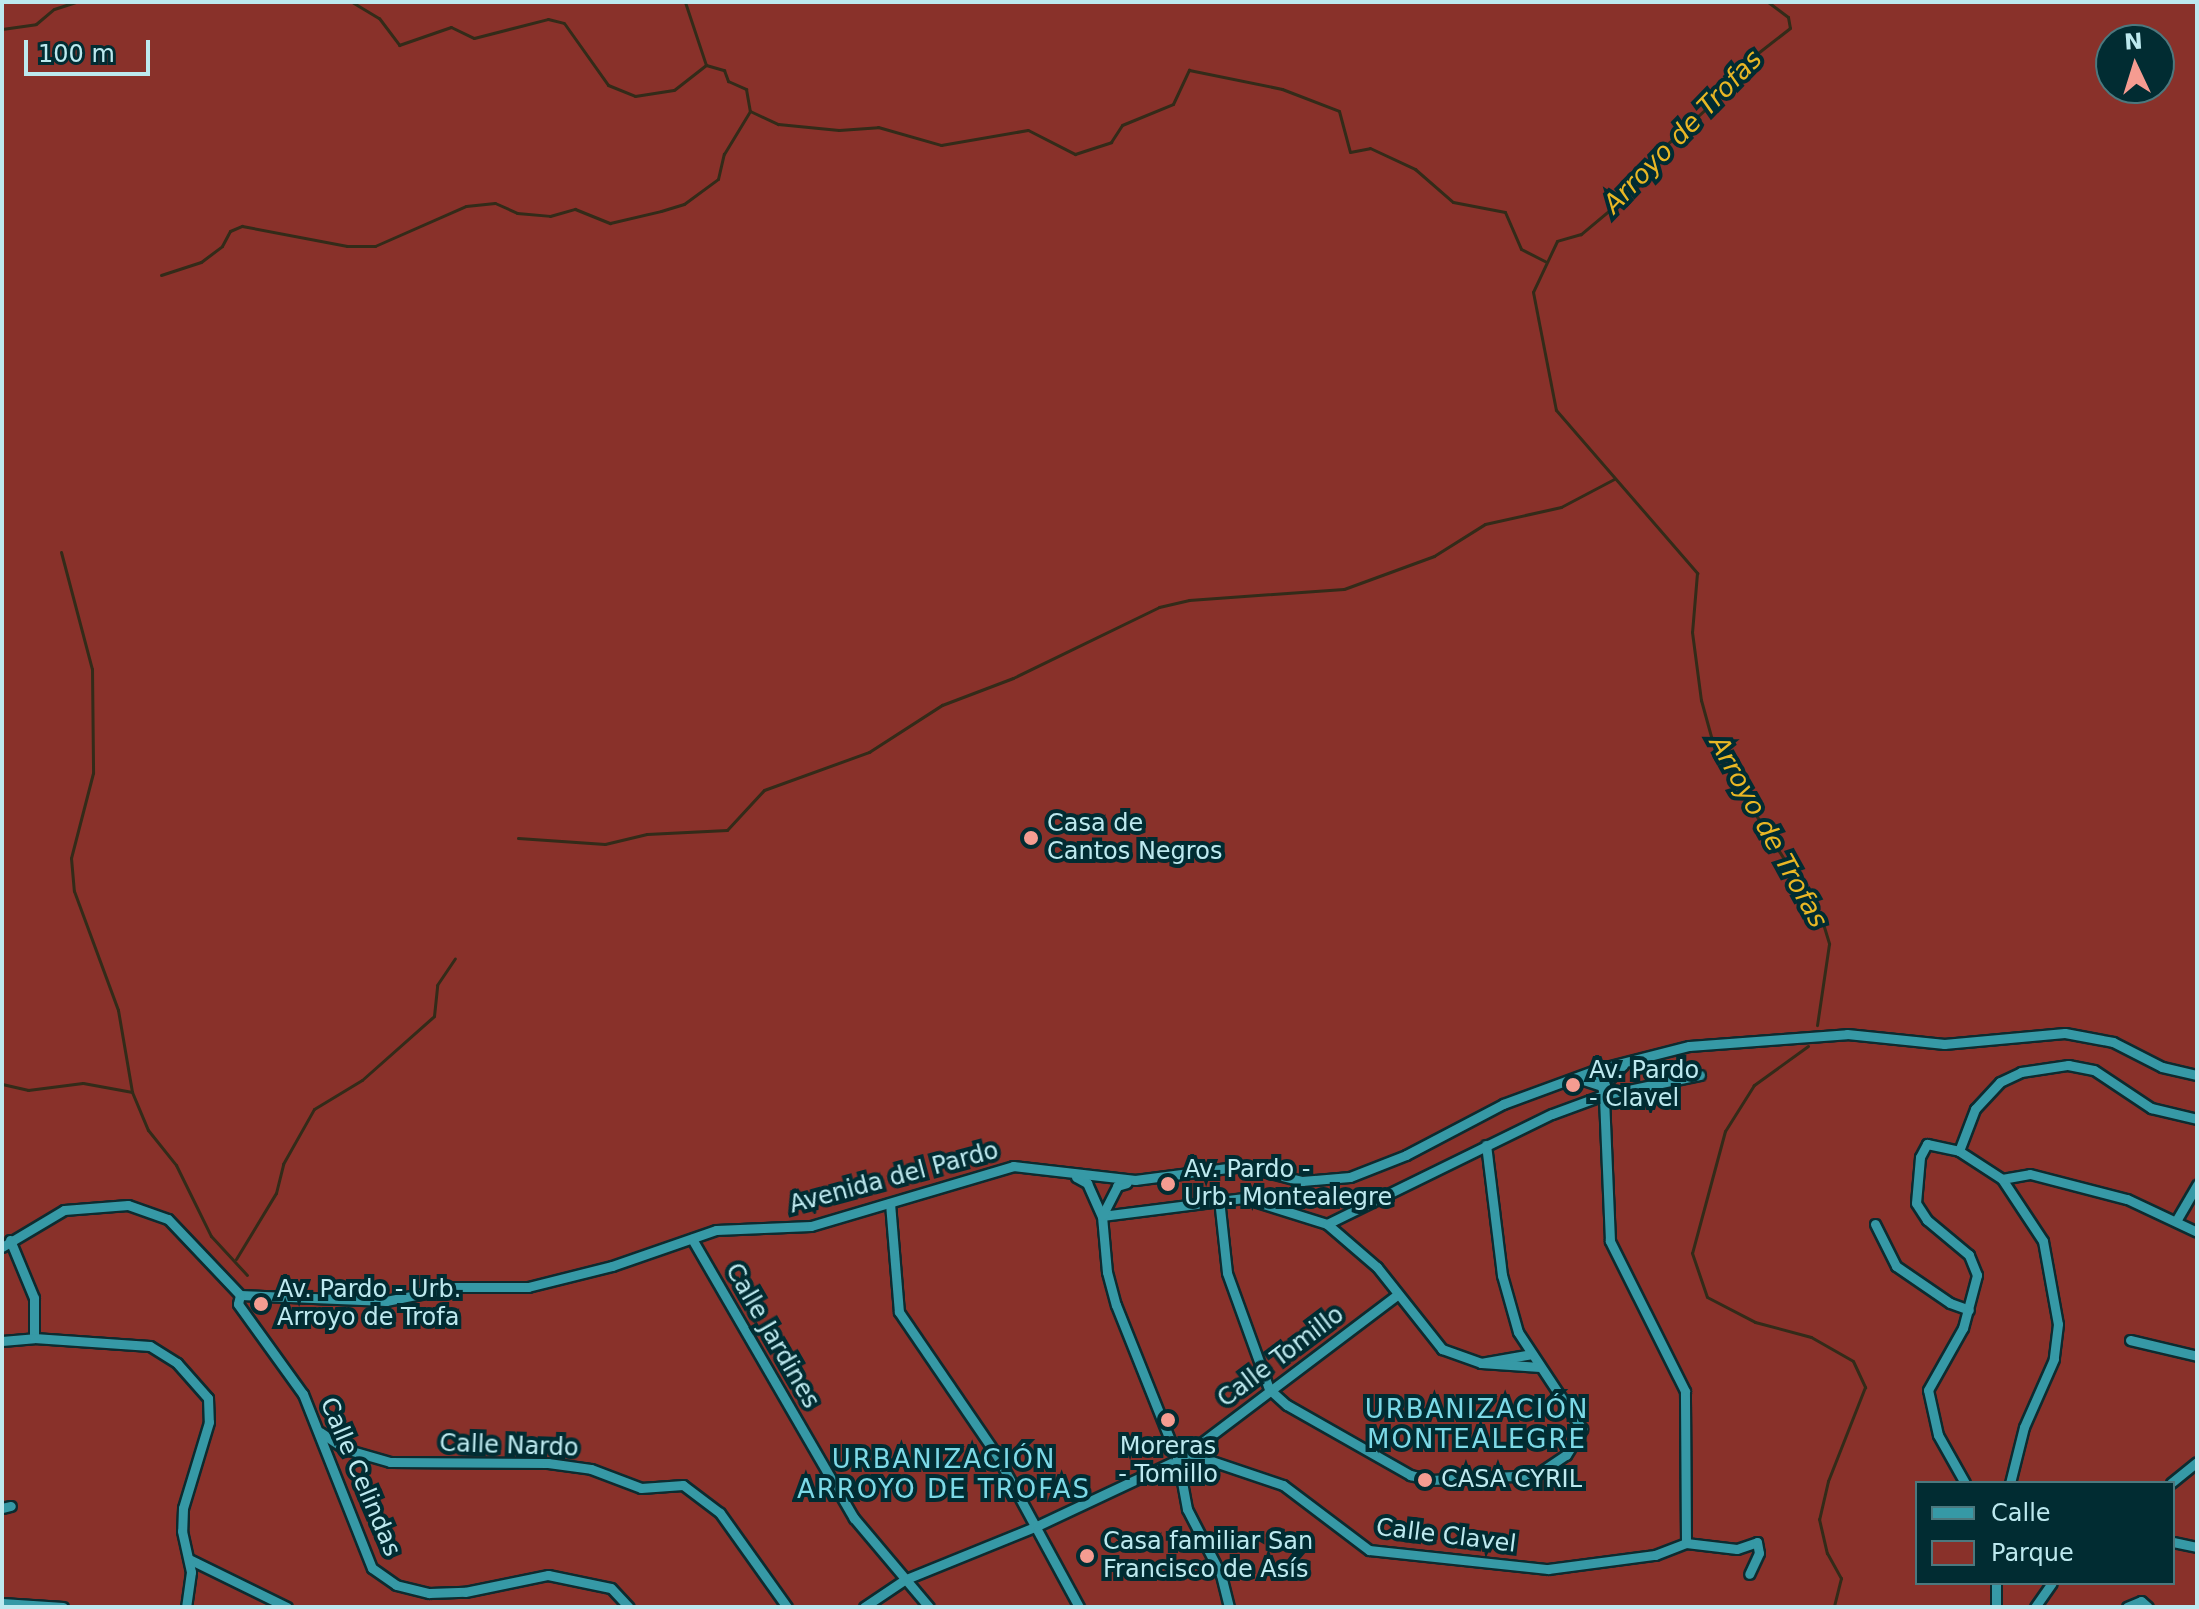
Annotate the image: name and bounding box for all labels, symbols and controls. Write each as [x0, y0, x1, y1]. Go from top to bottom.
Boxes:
scale bar [28, 24, 154, 74]
north arrow [2095, 24, 2175, 104]
text: N [2123, 28, 2143, 55]
text: 100 m [38, 40, 115, 68]
water label: Arroyo de Trofas [1597, 44, 1769, 220]
water label: Arroyo de Trofas [1702, 731, 1834, 933]
place label: Casa de Cantos Negros [1047, 810, 1222, 866]
marker: Casa de Cantos Negros [1022, 829, 1040, 847]
place label: Av. Pardo - Clavel [1589, 1057, 1699, 1113]
marker: Av. Pardo - Clavel [1564, 1076, 1582, 1094]
street label: Avenida del Pardo [786, 1136, 1002, 1220]
place label: Av. Pardo - Urb. Montealegre [1184, 1156, 1392, 1212]
marker: Av. Pardo - Urb. Montealegre [1159, 1175, 1177, 1193]
street label: Calle Jardines [719, 1258, 825, 1414]
place label: Av. Pardo - Urb. Arroyo de Trofa [277, 1276, 461, 1332]
marker: Av. Pardo - Urb. Arroyo de Trofa [252, 1295, 270, 1313]
street label: Calle Tomillo [1212, 1300, 1350, 1414]
street label: Calle Celindas [314, 1393, 406, 1561]
district label: URBANIZACIÓN MONTEALEGRE [1365, 1394, 1589, 1456]
marker: Moreras - Tomillo [1159, 1411, 1177, 1429]
street label: Calle Nardo [439, 1429, 579, 1463]
place label: Moreras - Tomillo [1118, 1433, 1218, 1489]
district label: URBANIZACIÓN ARROYO DE TROFAS [797, 1444, 1091, 1506]
place label: CASA CYRIL [1441, 1466, 1582, 1494]
marker: CASA CYRIL [1416, 1471, 1434, 1489]
legend [1915, 1481, 2175, 1585]
text: Calle [1991, 1499, 2051, 1527]
street label: Calle Clavel [1374, 1513, 1518, 1559]
place label: Casa familiar San Francisco de Asís [1103, 1528, 1313, 1584]
text: Parque [1991, 1539, 2074, 1567]
marker: Casa familiar San Francisco de Asís [1078, 1547, 1096, 1565]

